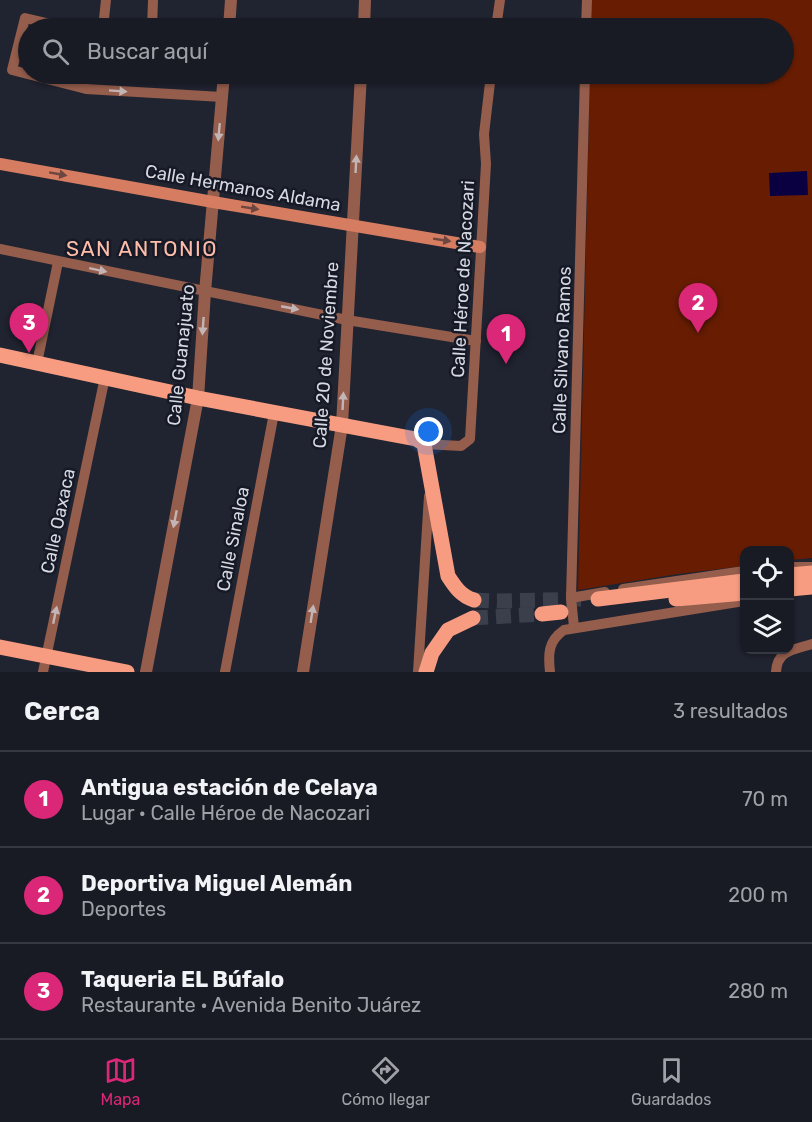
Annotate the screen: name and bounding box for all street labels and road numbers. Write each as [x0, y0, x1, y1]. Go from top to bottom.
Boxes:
street label: Calle Hermanos Aldama [143, 160, 343, 216]
street label: Calle Héroe de Nacozari [447, 180, 479, 378]
street label: Calle 20 de Noviembre [308, 261, 344, 449]
street label: Calle Silvano Ramos [548, 266, 576, 434]
street label: Calle Guanajuato [163, 283, 199, 427]
street label: Calle Oaxaca [36, 467, 80, 575]
street label: Calle Sinaloa [212, 485, 254, 593]

